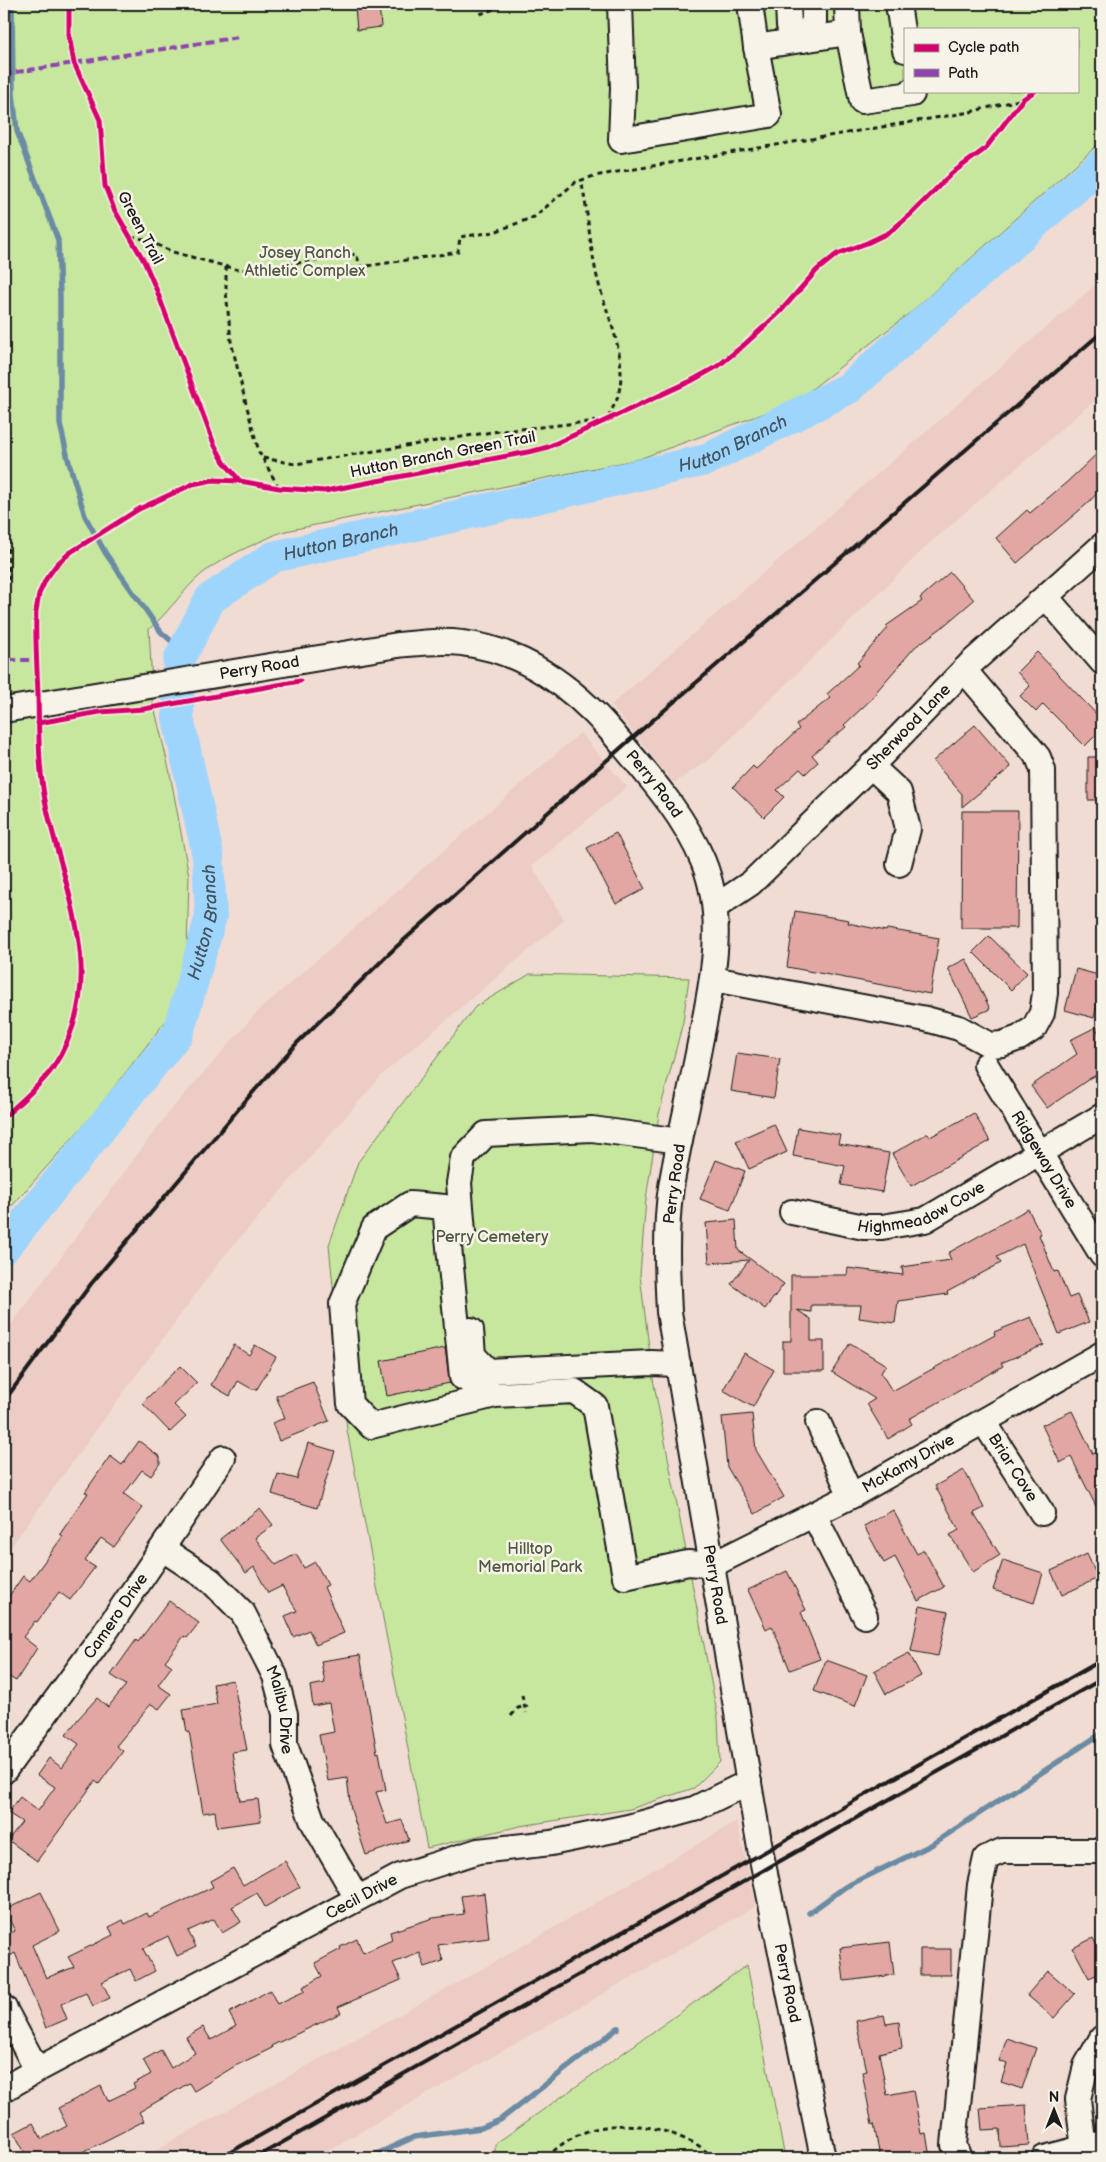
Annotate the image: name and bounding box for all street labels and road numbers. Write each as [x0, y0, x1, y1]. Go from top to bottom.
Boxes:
street label: Green Trail [113, 188, 167, 268]
street label: Hutton Branch Green Trail [349, 428, 537, 482]
street label: Perry Road [218, 652, 301, 684]
street label: Sherwood Lane [863, 680, 955, 774]
street label: Perry Road [622, 746, 687, 821]
street label: Ridgeway Drive [1007, 1107, 1081, 1212]
street label: Perry Road [660, 1143, 690, 1225]
street label: Highmeadow Cove [856, 1177, 989, 1237]
street label: McKamy Drive [859, 1430, 958, 1497]
street label: Briar Cove [984, 1430, 1042, 1506]
street label: Perry Road [699, 1543, 731, 1626]
street label: Camero Drive [80, 1569, 152, 1663]
street label: Malibu Drive [262, 1662, 297, 1757]
street label: Cecil Drive [322, 1869, 401, 1924]
street label: Perry Road [770, 1942, 805, 2025]

